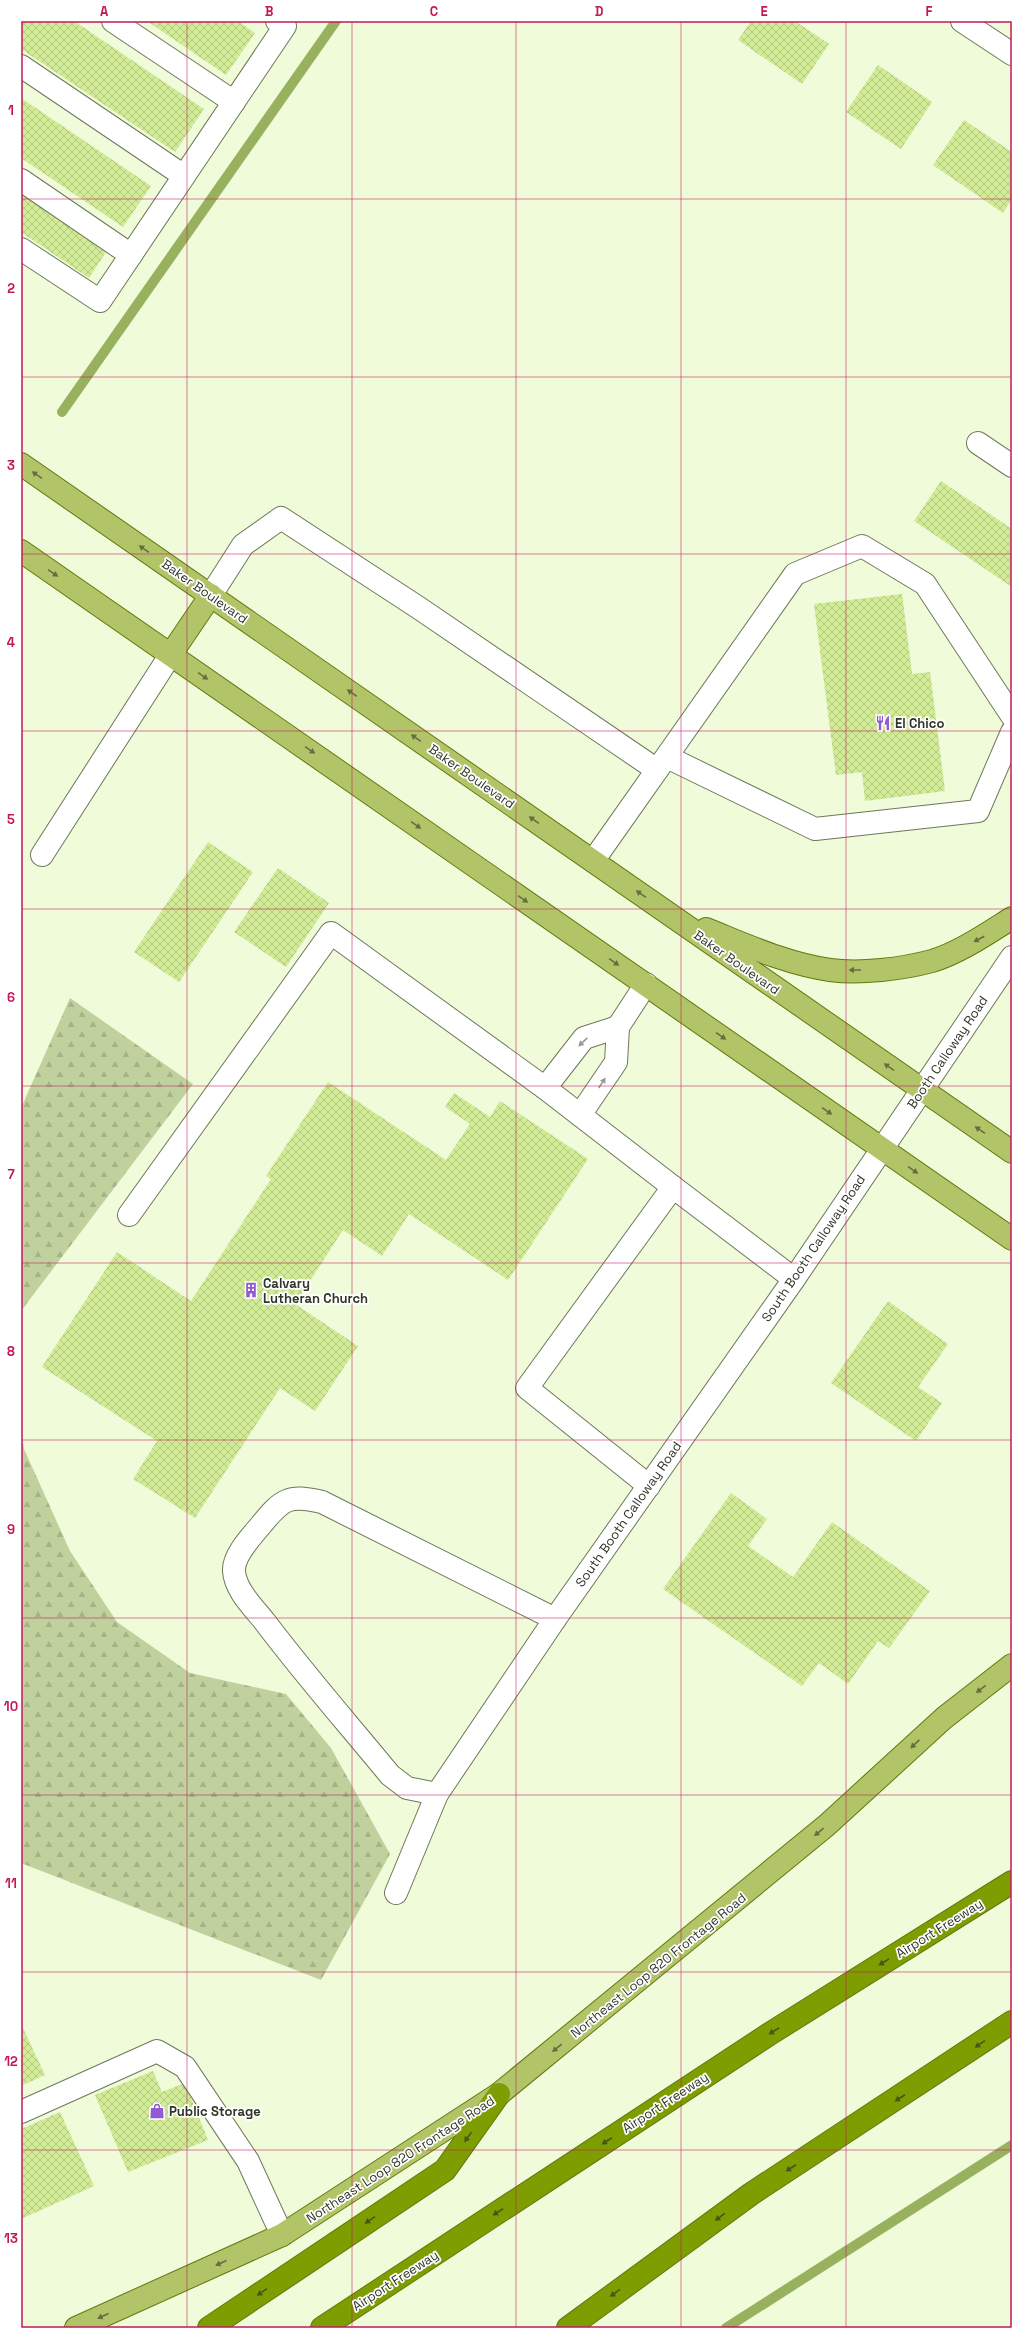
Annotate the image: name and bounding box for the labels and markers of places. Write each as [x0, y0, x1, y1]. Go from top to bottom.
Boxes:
restaurant icon: El Chico [874, 714, 892, 732]
place label: El Chico [895, 715, 944, 732]
place label: Calvary Lutheran Church [263, 1275, 368, 1307]
building icon: Calvary Lutheran Church [242, 1281, 260, 1299]
shop icon: Public Storage [148, 2102, 166, 2120]
place label: Public Storage [169, 2103, 261, 2120]

